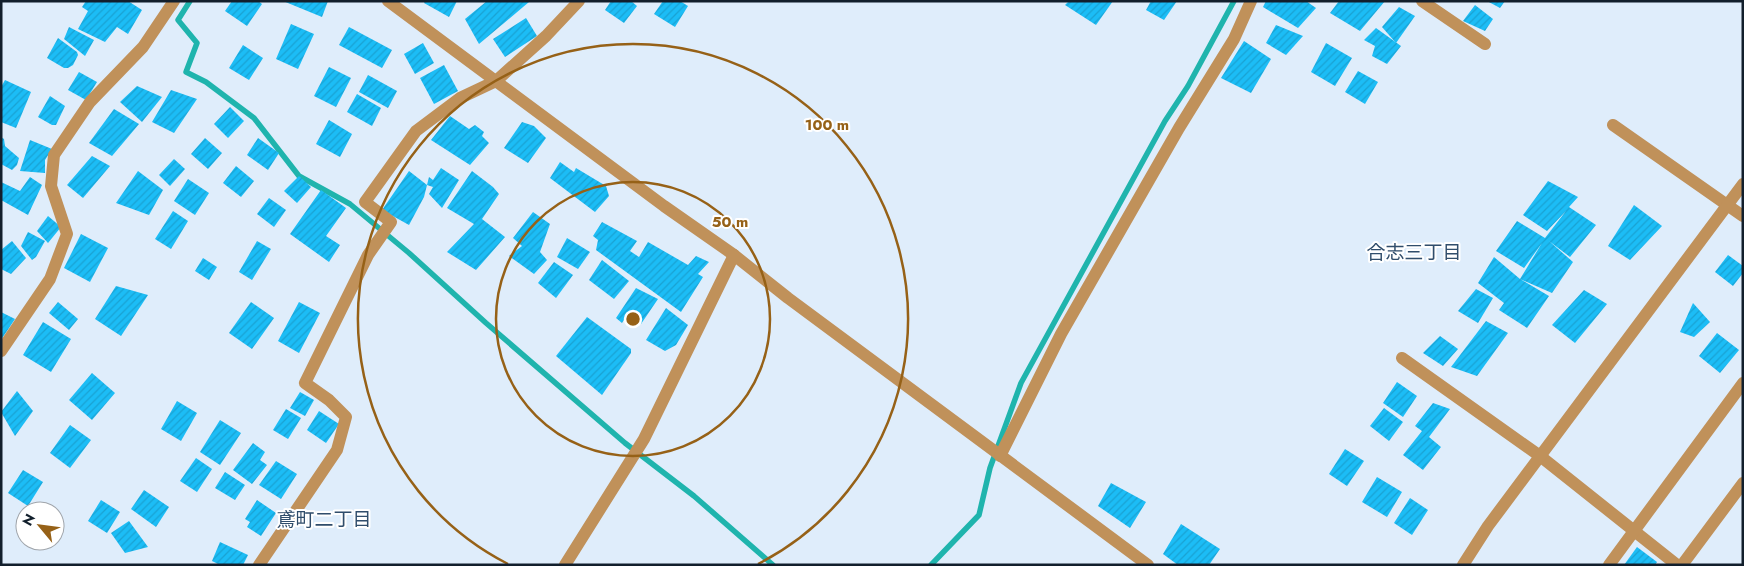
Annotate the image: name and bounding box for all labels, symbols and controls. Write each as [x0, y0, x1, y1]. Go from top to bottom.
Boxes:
text: 100 m [805, 114, 849, 136]
text: 50 m [712, 211, 748, 233]
district label: 合志三丁目 [1366, 239, 1462, 266]
centre of rings [624, 310, 642, 328]
north arrow [15, 501, 65, 551]
district label: 鳶町二丁目 [276, 506, 372, 533]
text: N [17, 510, 40, 529]

